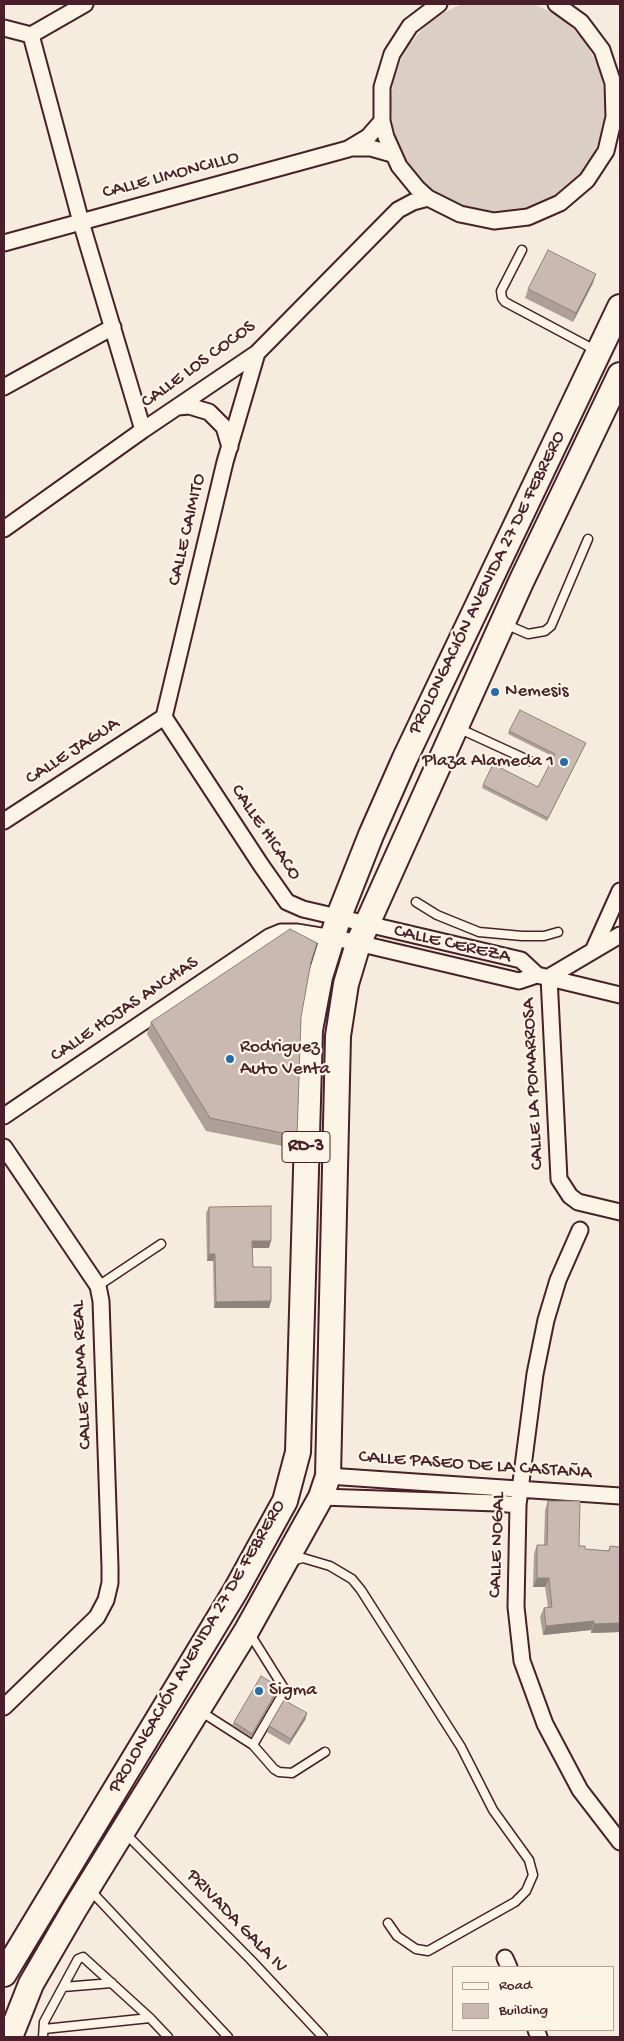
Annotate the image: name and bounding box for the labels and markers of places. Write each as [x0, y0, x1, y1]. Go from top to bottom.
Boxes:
place label: Nemesis [505, 681, 569, 703]
marker: Nemesis [489, 686, 501, 698]
place label: Plaza Alameda 1 [422, 751, 554, 773]
marker: Plaza Alameda 1 [558, 756, 570, 768]
place label: Rodriguez Auto Venta [240, 1037, 330, 1081]
marker: Rodriguez Auto Venta [224, 1053, 236, 1065]
place label: Sigma [269, 1680, 317, 1702]
marker: Sigma [253, 1685, 265, 1697]

